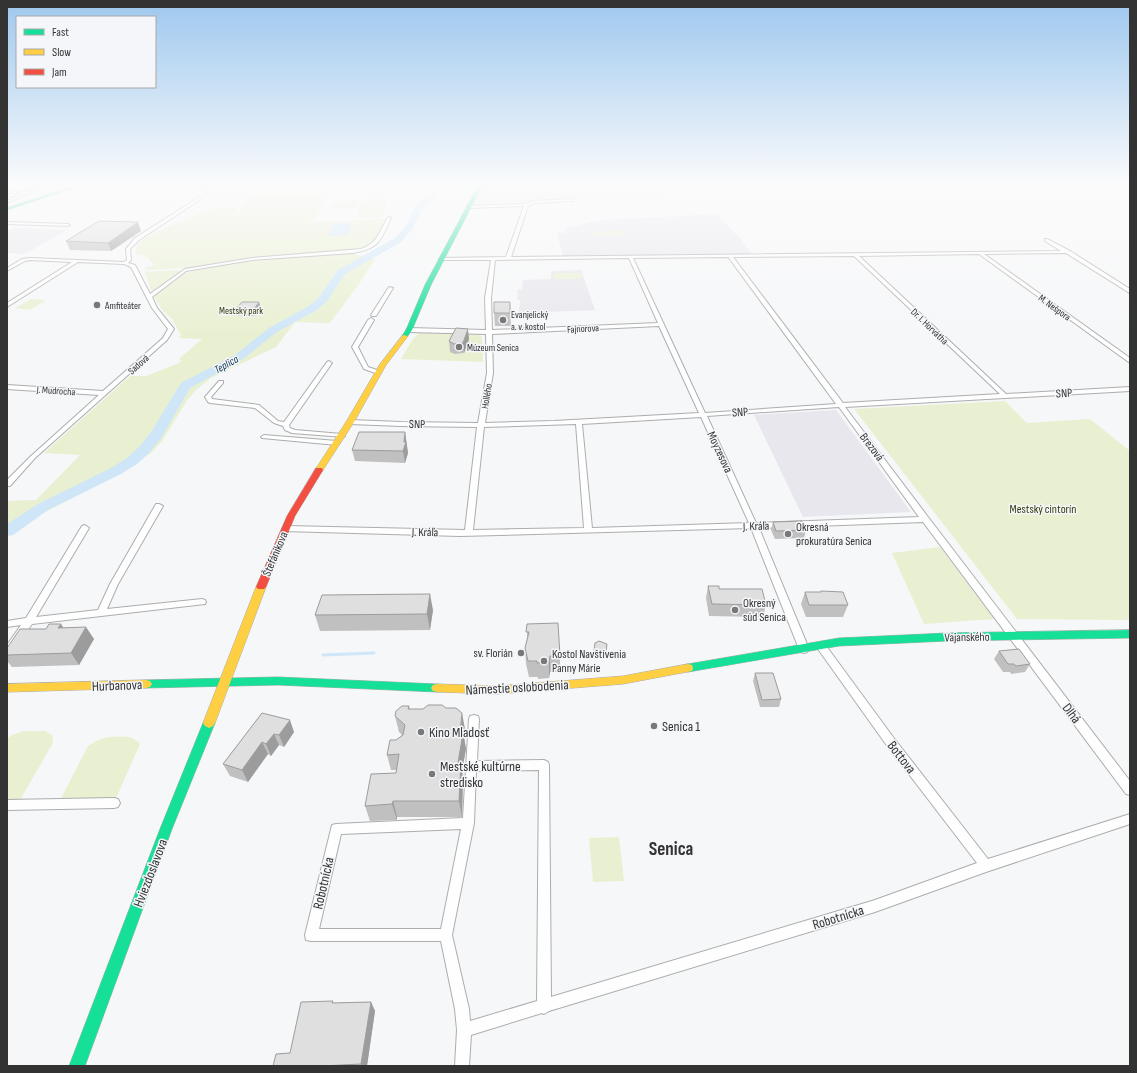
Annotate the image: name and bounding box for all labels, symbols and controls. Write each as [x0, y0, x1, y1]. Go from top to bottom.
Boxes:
legend [16, 16, 156, 88]
text: Fast [52, 25, 69, 40]
text: Slow [52, 45, 71, 60]
text: Jam [51, 65, 67, 80]
street label: M. Nešpora [1036, 292, 1073, 324]
marker: Amfiteáter [92, 300, 102, 310]
place label: Amfiteáter [104, 300, 141, 312]
park label: Mestský park [219, 305, 263, 317]
street label: Dr. I. Horvátha [908, 306, 951, 348]
place label: Evanjelický a. v. kostol [511, 309, 549, 333]
marker: Evanjelický a. v. kostol [498, 315, 508, 325]
street label: Fajnorova [567, 322, 600, 336]
marker: Múzeum Senica [454, 342, 464, 352]
place label: Múzeum Senica [467, 342, 519, 354]
street label: Sadová [126, 352, 152, 377]
water label: Teplica [212, 352, 241, 376]
street label: Hollého [479, 383, 495, 410]
street label: J. Mudrocha [35, 384, 76, 398]
street label: SNP [1055, 386, 1073, 401]
street label: SNP [731, 404, 749, 421]
street label: SNP [409, 417, 425, 432]
street label: Moyzesova [703, 429, 736, 476]
street label: Brezová [856, 430, 887, 465]
park label: Mestský cintorín [1010, 502, 1076, 517]
street label: J. Kráľa [742, 519, 770, 534]
place label: Okresná prokuratúra Senica [796, 520, 872, 549]
street label: J. Kráľa [411, 525, 439, 540]
street label: Štefánikova [259, 529, 292, 579]
marker: Okresná prokuratúra Senica [783, 529, 793, 539]
place label: Okresný súd Senica [743, 596, 786, 625]
marker: Okresný súd Senica [730, 605, 740, 615]
street label: Vajanského [944, 630, 990, 645]
place label: sv. Florián [473, 646, 513, 661]
place label: Kostol Navštívenia Panny Márie [552, 647, 626, 676]
marker: sv. Florián [516, 648, 526, 658]
marker: Kostol Navštívenia Panny Márie [539, 656, 549, 666]
street label: Hurbanova [92, 676, 143, 695]
street label: Námestie oslobodenia [465, 676, 569, 699]
street label: Dlhá [1059, 700, 1085, 727]
place label: Senica 1 [662, 718, 700, 735]
marker: Senica 1 [649, 721, 659, 731]
place label: Kino Mladosť [429, 724, 489, 741]
marker: Kino Mladosť [416, 727, 426, 737]
street label: Bottova [884, 738, 920, 777]
place label: Mestské kultúrne stredisko [440, 758, 521, 791]
marker: Mestské kultúrne stredisko [427, 769, 437, 779]
street label: Hviezdoslavova [130, 837, 171, 910]
district label: Senica [649, 838, 693, 861]
street label: Robotnícka [309, 855, 338, 911]
street label: Robotnícka [810, 902, 866, 933]

